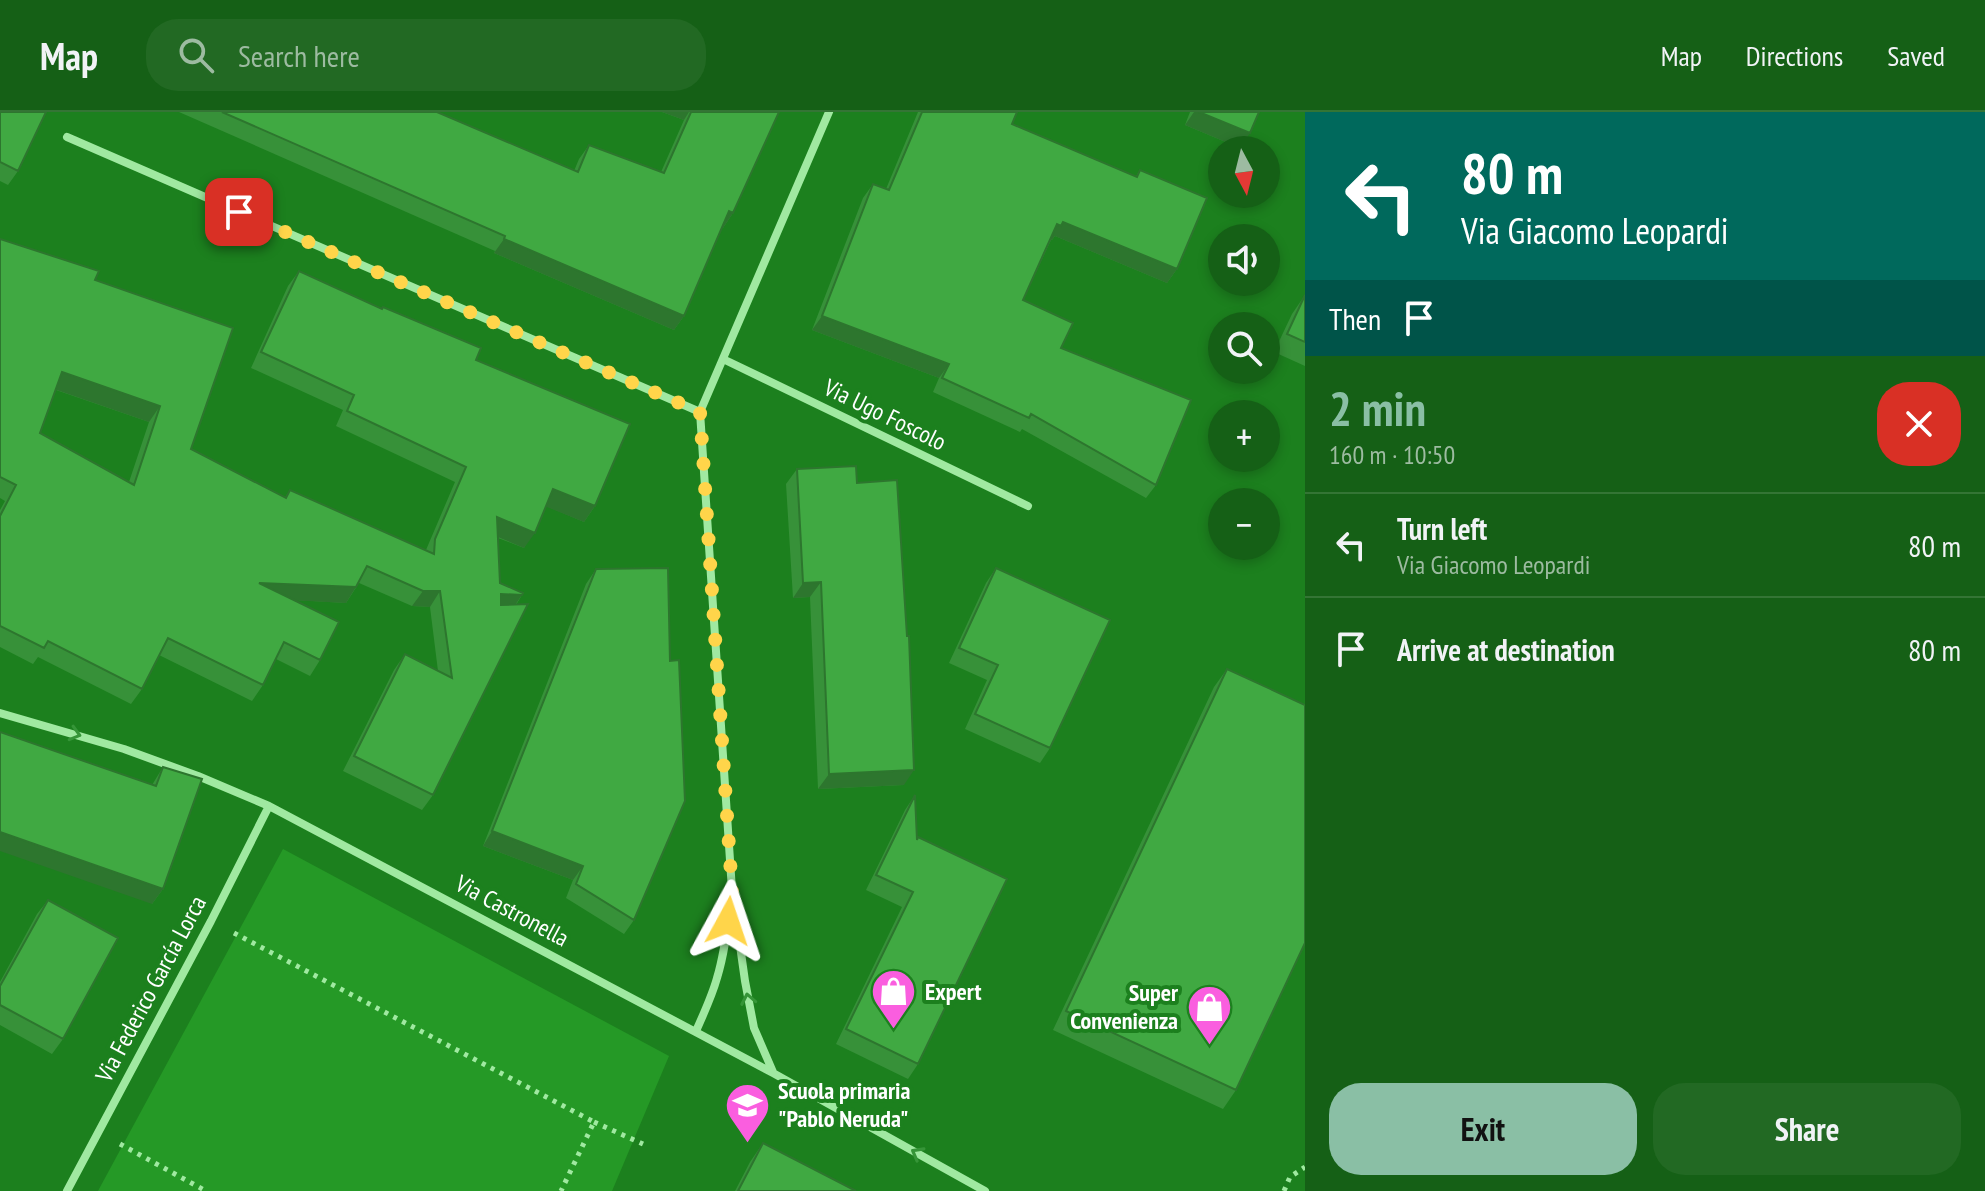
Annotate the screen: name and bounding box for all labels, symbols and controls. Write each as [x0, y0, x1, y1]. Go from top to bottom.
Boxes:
search box [146, 19, 706, 91]
text: Map [40, 31, 98, 80]
icon: search [174, 33, 218, 77]
text: Search here [238, 36, 360, 75]
text: Map [1661, 37, 1702, 74]
text: Directions [1746, 37, 1843, 74]
text: Saved [1887, 37, 1945, 74]
north arrow [1208, 136, 1280, 208]
map controls [1208, 136, 1280, 560]
text: 80 m [1461, 137, 1563, 209]
icon: left [1329, 144, 1433, 248]
pin [205, 178, 273, 246]
icon: arrive [217, 190, 261, 234]
text: Via Giacomo Leopardi [1461, 207, 1729, 254]
button: sound [1208, 224, 1280, 296]
icon: arrive [1397, 296, 1441, 340]
text: Then [1329, 299, 1381, 338]
button: search [1208, 312, 1280, 384]
street label: Via Ugo Foscolo [818, 371, 951, 457]
text: 2 min [1329, 377, 1426, 439]
button: close [1877, 382, 1961, 466]
button: + [1208, 400, 1280, 472]
text: 160 m · 10:50 [1329, 438, 1455, 471]
button: − [1208, 488, 1280, 560]
text: Turn left [1397, 509, 1487, 548]
icon: left [1329, 523, 1373, 567]
text: 80 m [1908, 526, 1961, 565]
text: Via Giacomo Leopardi [1397, 548, 1590, 581]
icon: arrive [1329, 627, 1373, 671]
text: Arrive at destination [1397, 630, 1615, 669]
text: 80 m [1908, 630, 1961, 669]
one-way arrow [67, 725, 81, 741]
street label: Via Castronella [449, 867, 574, 953]
position arrow [686, 879, 770, 963]
street label: Via Federico García Lorca [88, 890, 213, 1088]
shop icon: Expert [870, 968, 918, 1031]
place label: Expert [925, 976, 981, 1007]
place label: Super Convenienza [1070, 977, 1179, 1036]
shop icon: Super Convenienza [1185, 983, 1233, 1046]
one-way arrow [740, 993, 757, 1007]
place label: Scuola primaria "Pablo Neruda" [778, 1075, 910, 1134]
school or university icon: Scuola primaria "Pablo Neruda" [723, 1081, 771, 1144]
button: Exit [1329, 1083, 1637, 1175]
button: Share [1653, 1083, 1961, 1175]
one-way arrow [911, 1147, 926, 1163]

